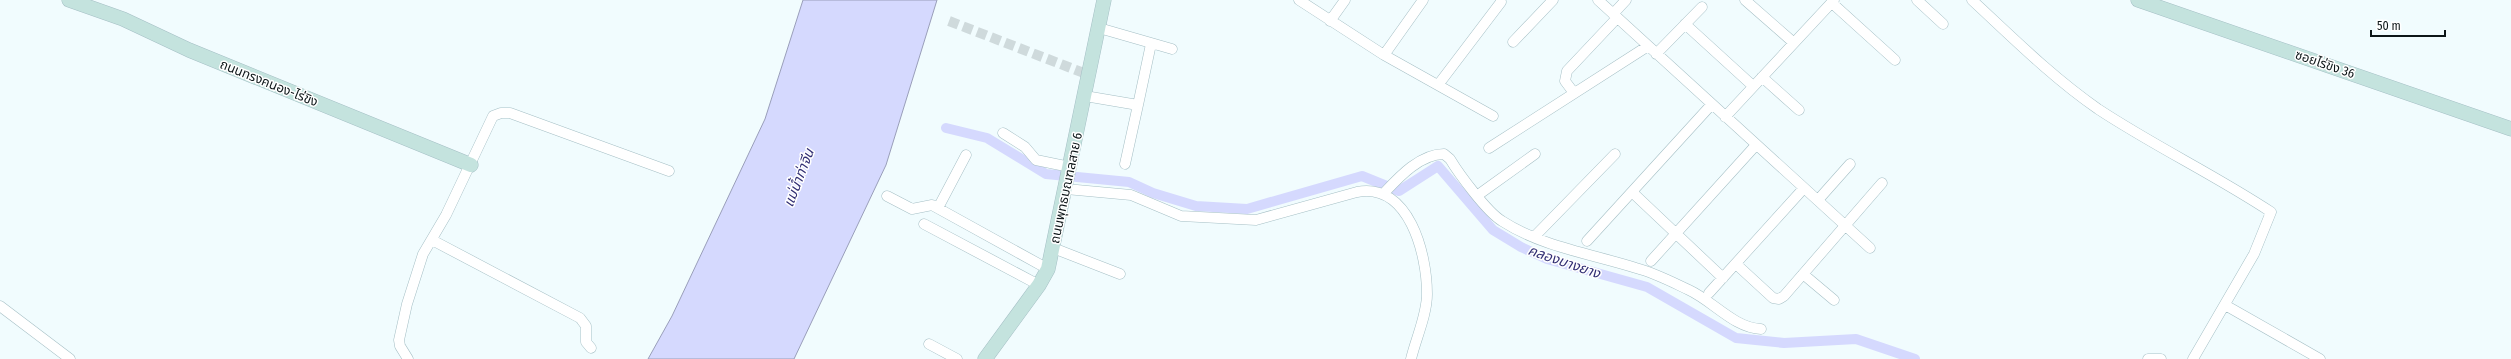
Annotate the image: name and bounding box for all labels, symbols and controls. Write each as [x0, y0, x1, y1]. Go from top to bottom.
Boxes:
scale bar [2371, 12, 2445, 38]
text: 50 m [2377, 19, 2401, 33]
street label: ซอยไร่ขิง 36 [2293, 47, 2357, 81]
street label: ถนนทรงคนอง-ไร่ขิง [218, 56, 320, 110]
street label: ถนนพุทธมณฑลสาย 6 [1047, 131, 1085, 245]
water label: แม่น้ำท่าจีน [778, 144, 818, 210]
water label: คลองบางยาง [1526, 242, 1604, 283]

